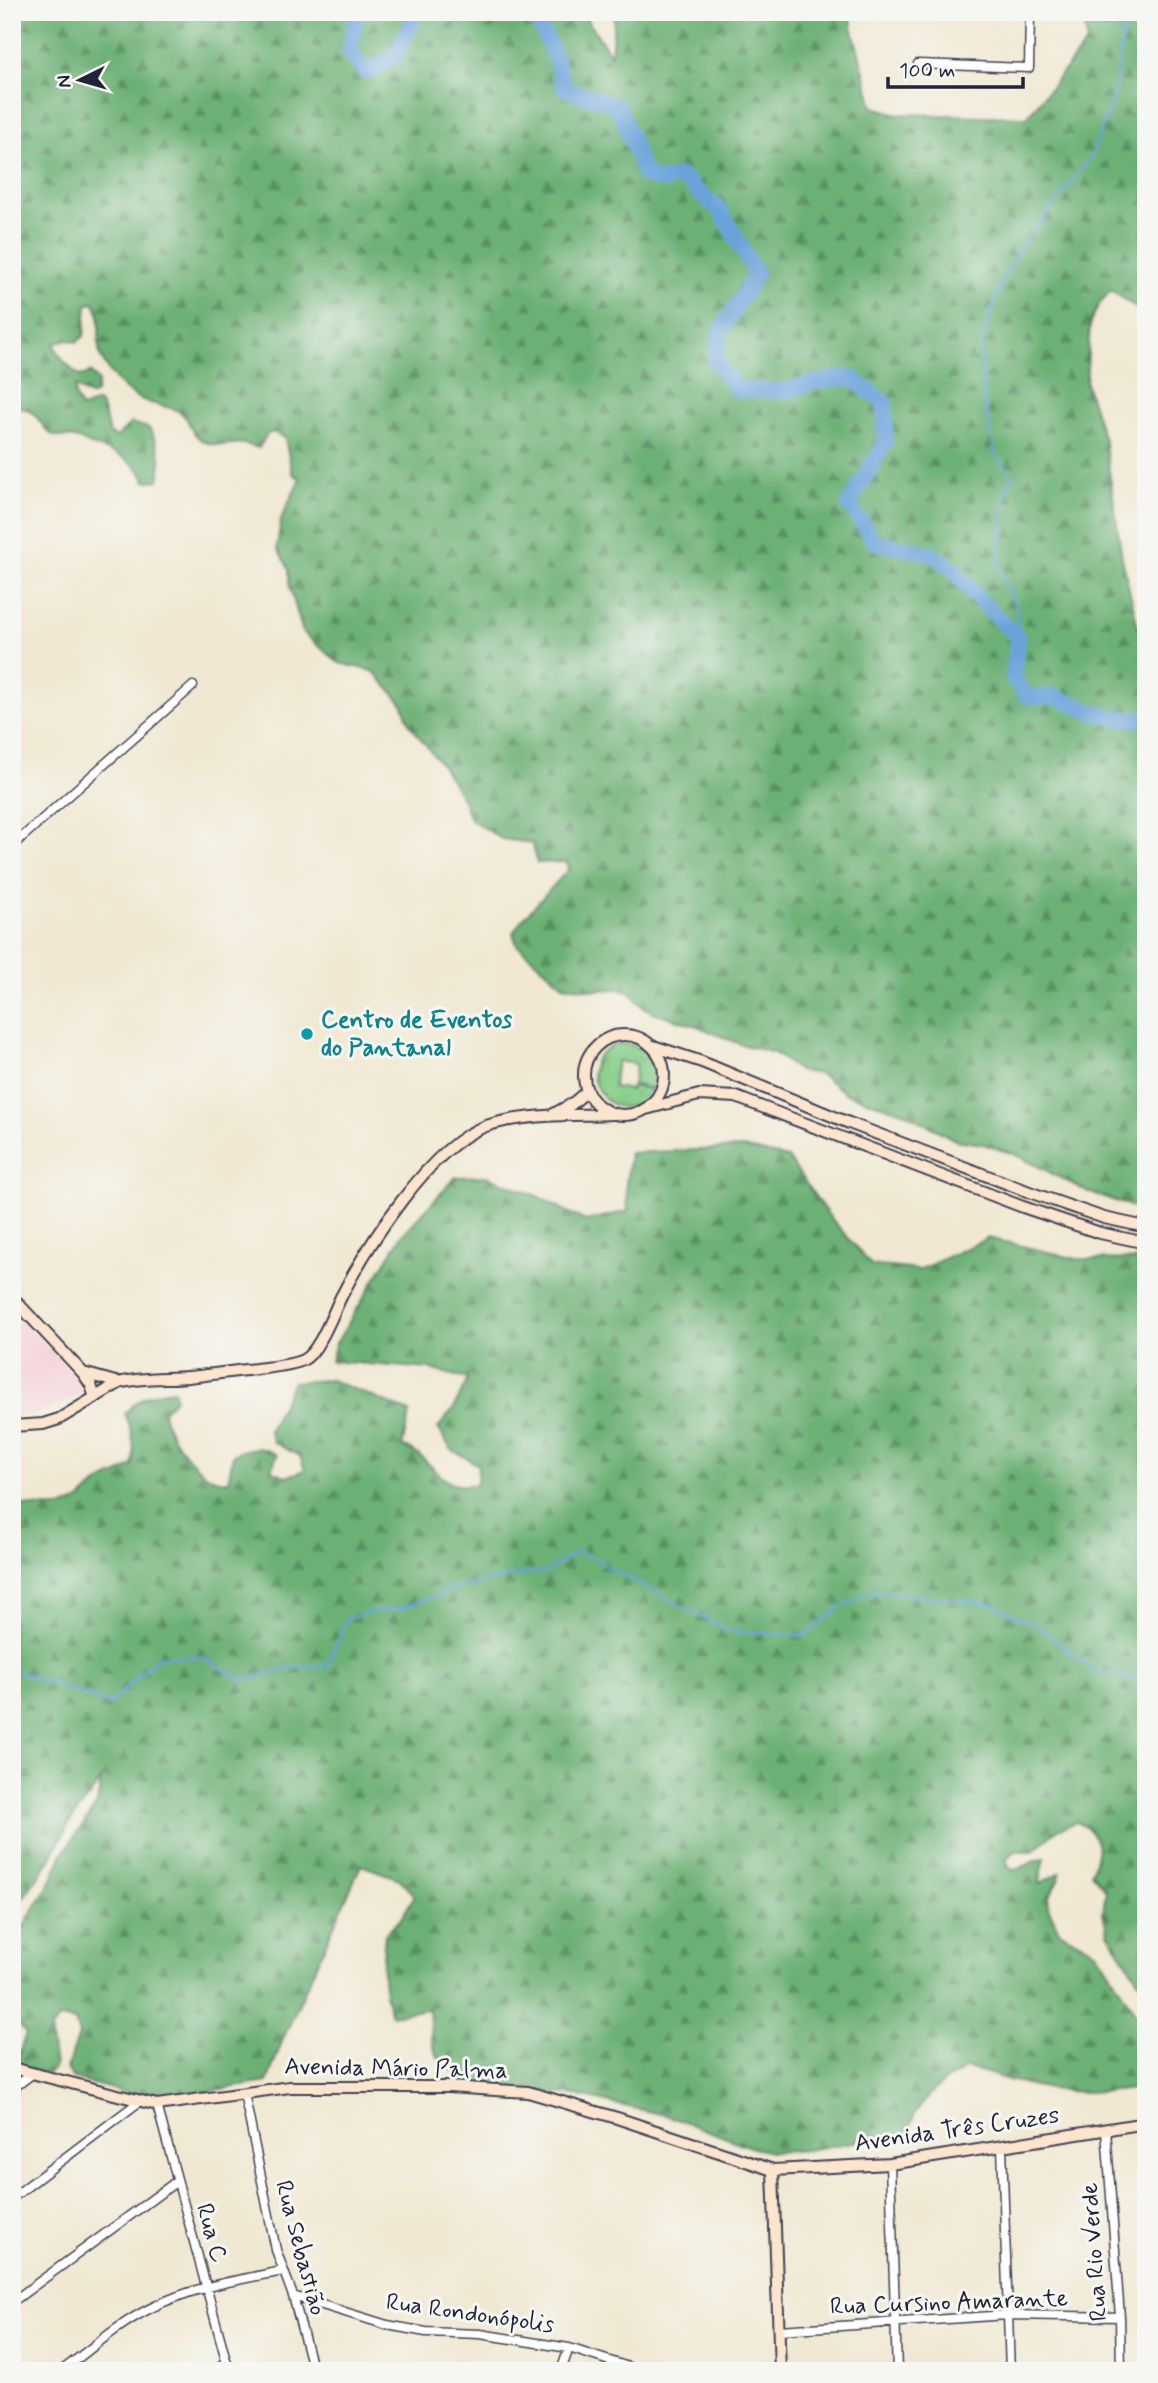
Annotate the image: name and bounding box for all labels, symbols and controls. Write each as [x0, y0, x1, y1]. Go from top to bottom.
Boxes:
north arrow [46, 46, 116, 116]
scale bar [888, 46, 1023, 90]
text: 100 m [899, 57, 955, 85]
text: N [52, 74, 78, 89]
place label: Centro de Eventos do Pantanal [321, 1005, 512, 1064]
marker: Centro de Eventos do Pantanal [299, 1026, 315, 1042]
street label: Avenida Mário Palma [284, 2052, 508, 2086]
street label: Avenida Três Cruzes [853, 2100, 1062, 2160]
street label: Rua Sebastião [267, 2177, 333, 2319]
street label: Rua Rio Verde [1075, 2182, 1115, 2322]
street label: Rua C [188, 2200, 234, 2266]
street label: Rua Cursino Amarante [830, 2283, 1068, 2323]
street label: Rua Rondonópolis [384, 2287, 556, 2341]

